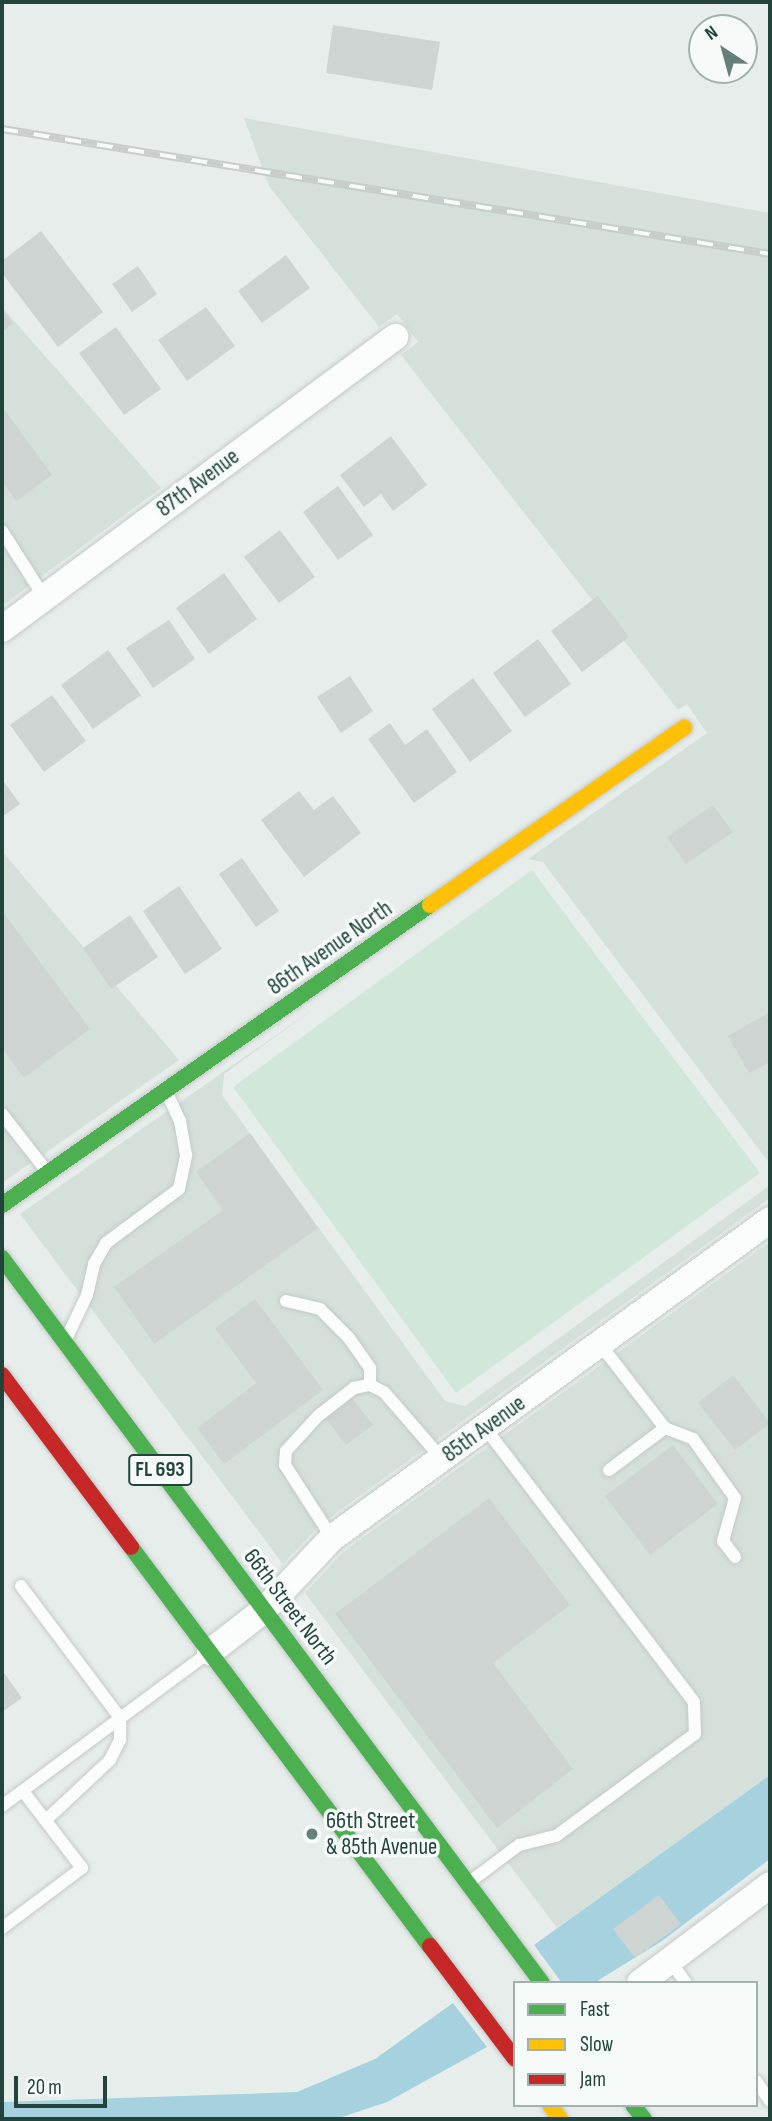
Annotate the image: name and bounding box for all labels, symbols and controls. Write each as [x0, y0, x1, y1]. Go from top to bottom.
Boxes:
north arrow [688, 14, 758, 84]
text: N [701, 21, 722, 46]
street label: 87th Avenue [151, 443, 245, 523]
street label: 86th Avenue North [262, 895, 398, 1001]
street label: 85th Avenue [437, 1390, 531, 1468]
road number: FL 693 [127, 1452, 193, 1488]
street label: 66th Street North [237, 1544, 343, 1670]
place label: 66th Street & 85th Avenue [326, 1807, 437, 1861]
marker: 66th Street & 85th Avenue [304, 1826, 320, 1842]
legend [513, 1981, 758, 2107]
text: Fast [580, 1997, 610, 2022]
text: Slow [580, 2032, 613, 2057]
scale bar [18, 2062, 110, 2106]
text: Jam [580, 2067, 606, 2092]
text: 20 m [27, 2075, 62, 2100]

